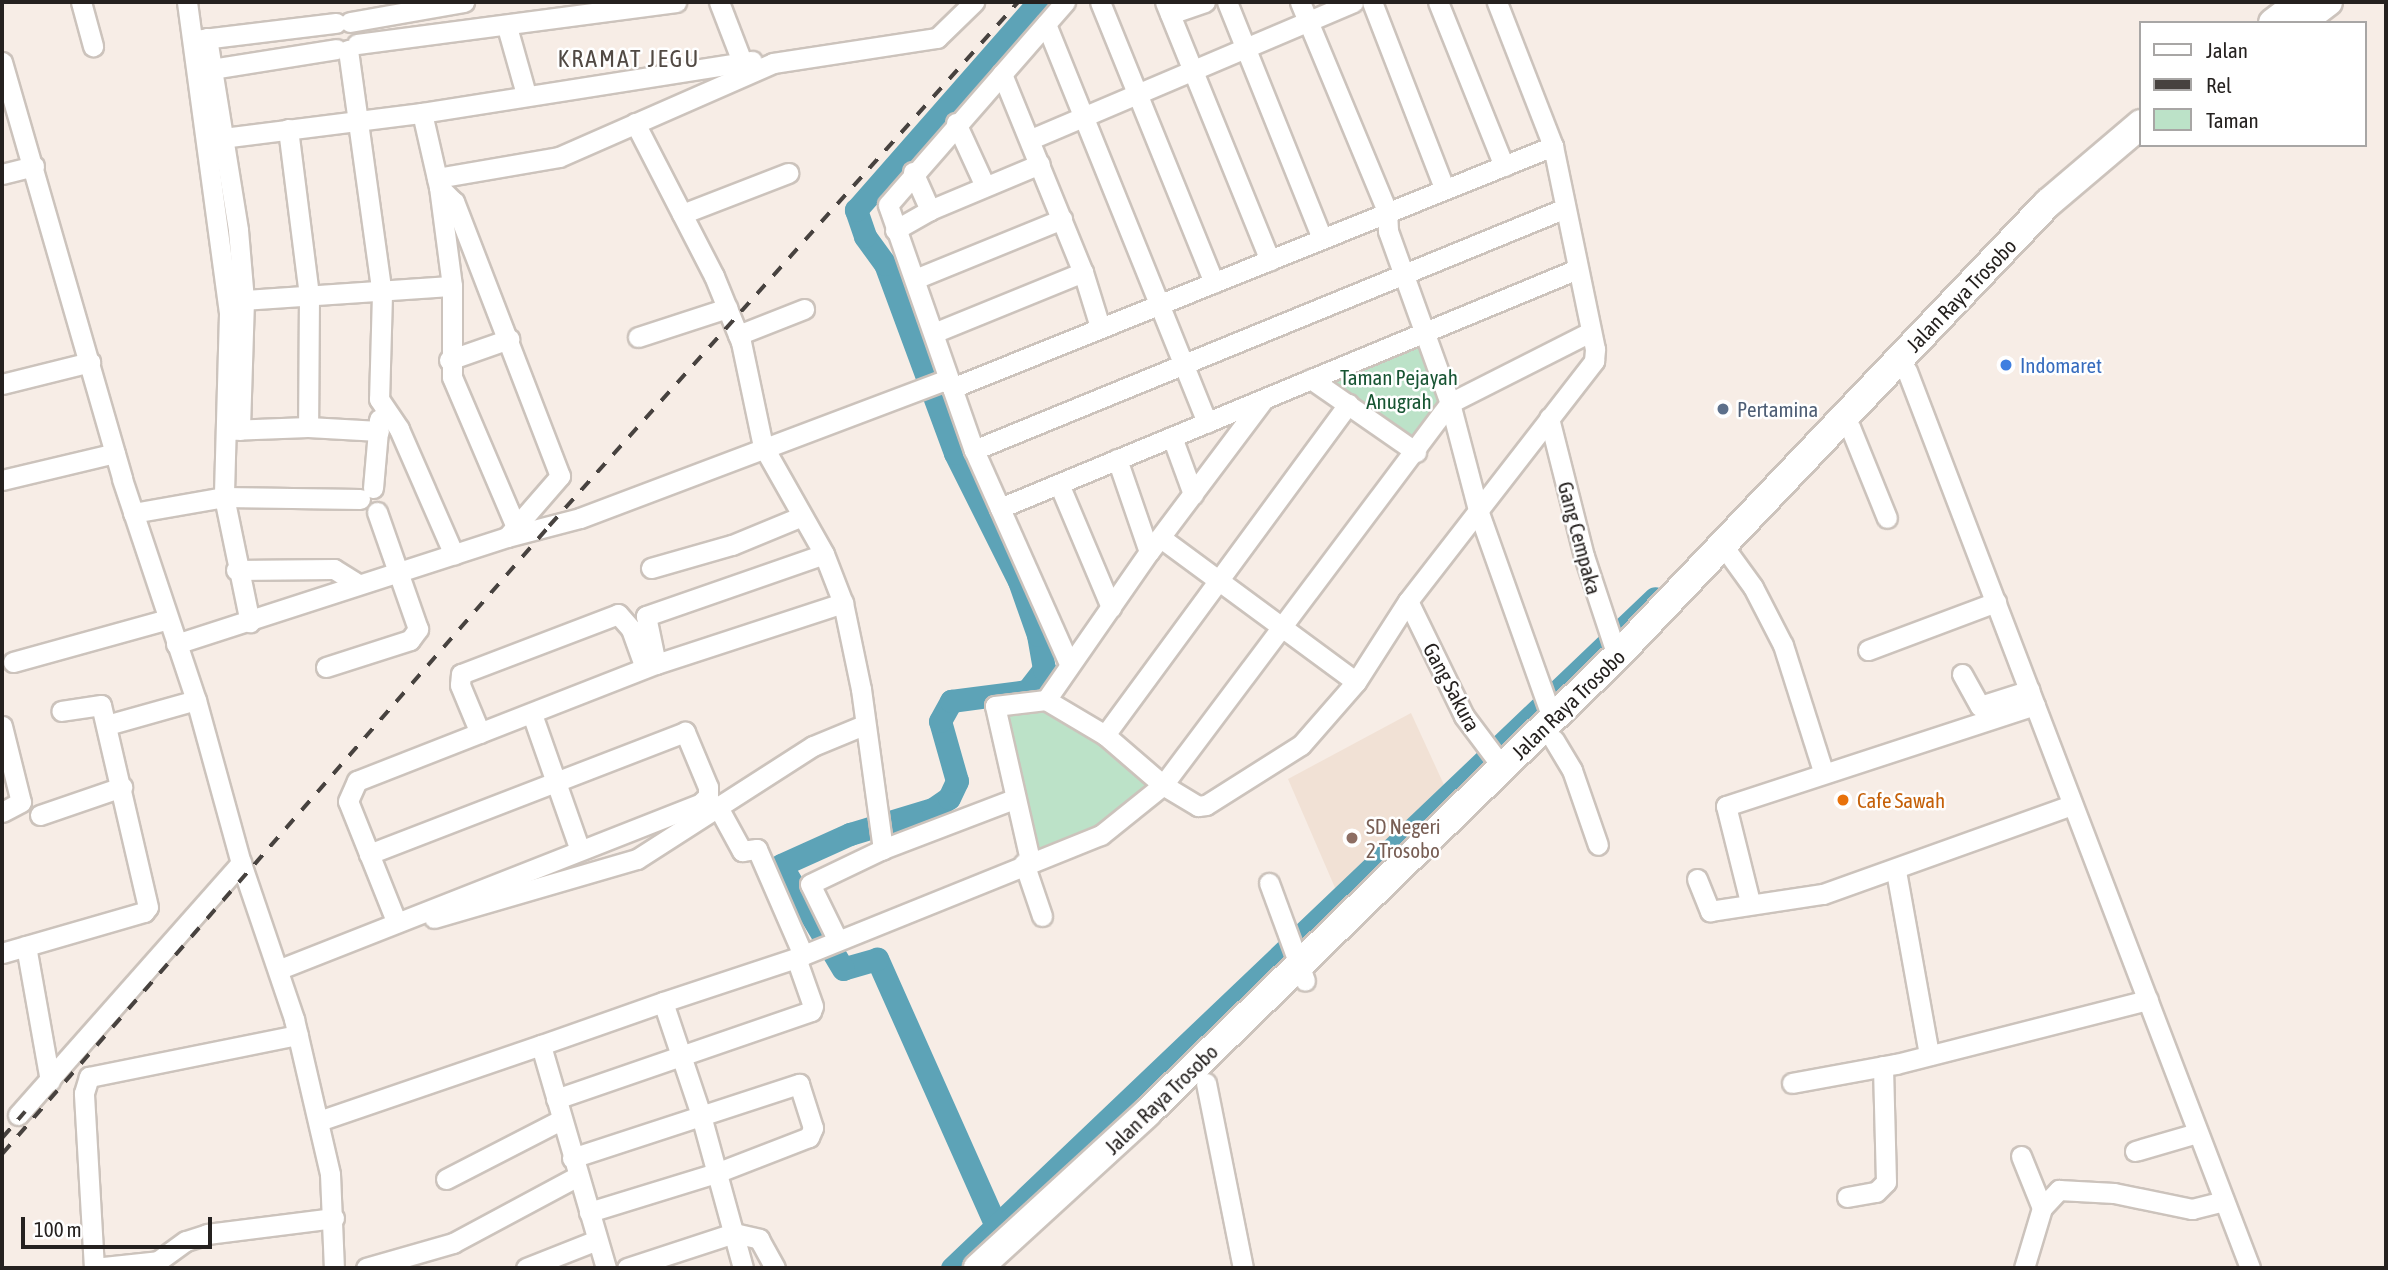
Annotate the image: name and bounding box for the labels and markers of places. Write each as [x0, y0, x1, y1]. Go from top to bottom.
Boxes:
place label: Indomaret [2020, 352, 2102, 378]
marker: Indomaret [1998, 357, 2014, 373]
place label: Pertamina [1737, 396, 1818, 422]
marker: Pertamina [1715, 401, 1731, 417]
place label: Cafe Sawah [1857, 787, 1945, 813]
marker: Cafe Sawah [1835, 792, 1851, 808]
place label: SD Negeri 2 Trosobo [1366, 813, 1441, 863]
marker: SD Negeri 2 Trosobo [1344, 830, 1360, 846]

